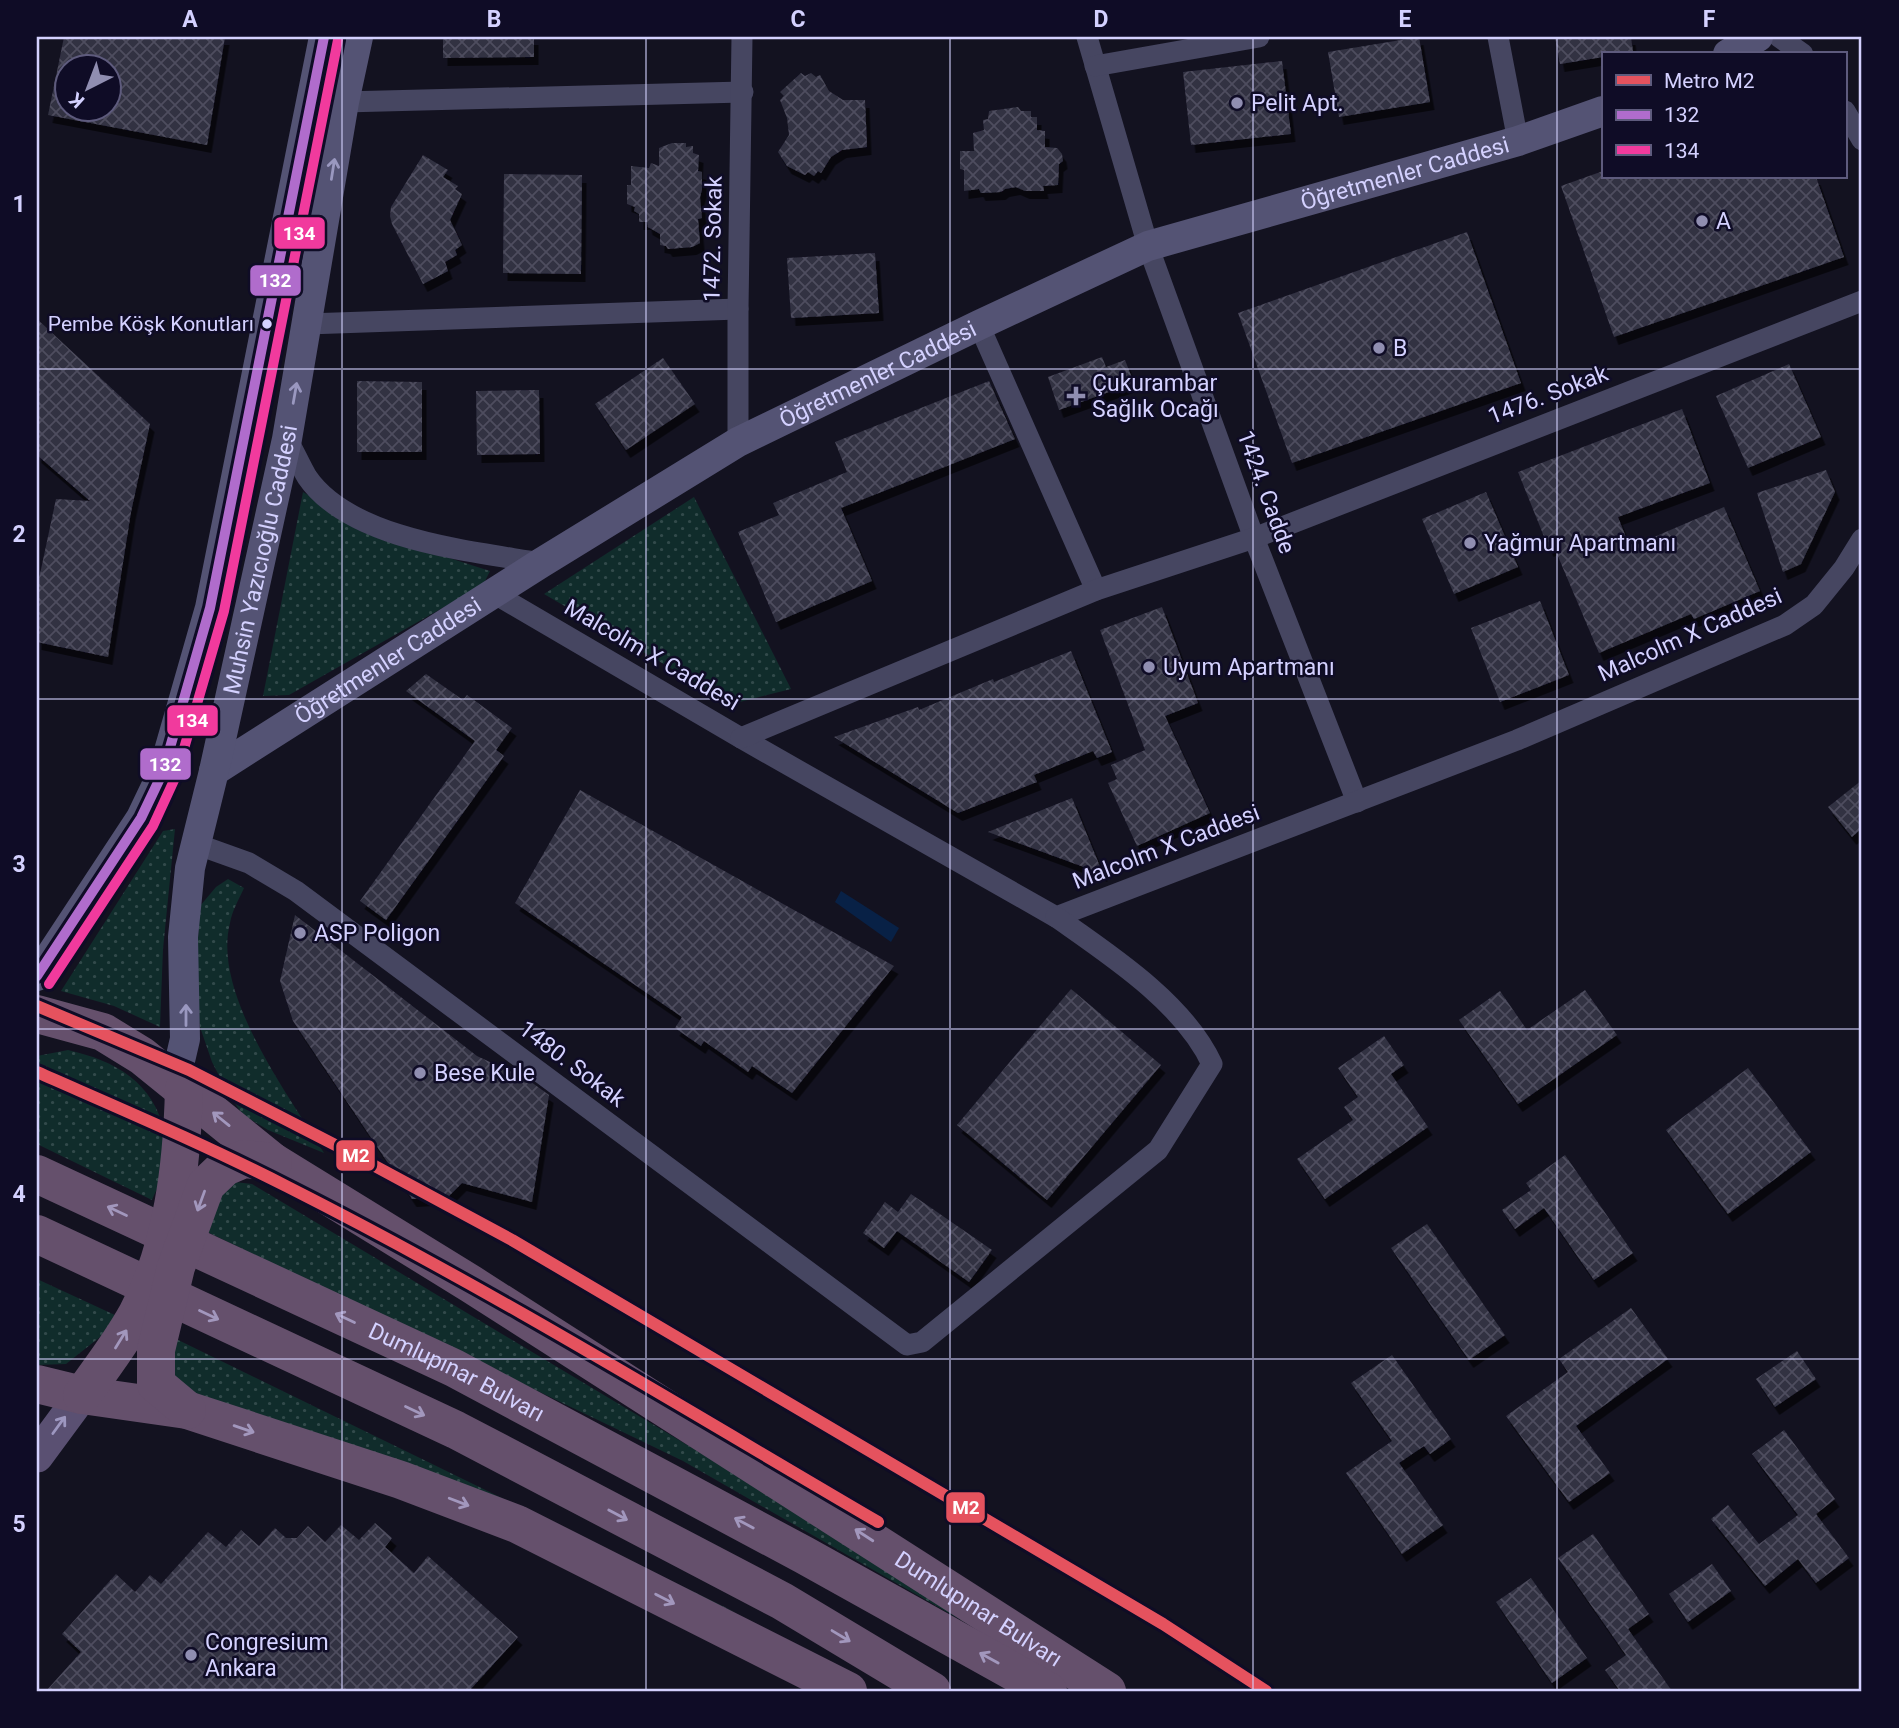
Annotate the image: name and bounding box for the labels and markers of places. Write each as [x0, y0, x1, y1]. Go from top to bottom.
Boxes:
place label: Pelit Apt. [1251, 90, 1343, 117]
marker: Pelit Apt. [1229, 95, 1245, 111]
place label: A [1716, 208, 1731, 235]
marker: A [1694, 213, 1710, 229]
place label: Pembe Köşk Konutları [48, 312, 254, 336]
marker: Pembe Köşk Konutları [260, 317, 274, 331]
place label: B [1393, 335, 1407, 362]
marker: B [1371, 340, 1387, 356]
place label: Çukurambar Sağlık Ocağı [1092, 370, 1219, 423]
marker: Çukurambar Sağlık Ocağı [1066, 386, 1086, 406]
place label: Yağmur Apartmanı [1484, 530, 1676, 557]
marker: Yağmur Apartmanı [1462, 535, 1478, 551]
place label: Uyum Apartmanı [1163, 654, 1335, 681]
marker: Uyum Apartmanı [1141, 659, 1157, 675]
place label: ASP Poligon [314, 920, 440, 947]
marker: ASP Poligon [292, 925, 308, 941]
place label: Bese Kule [434, 1060, 535, 1087]
marker: Bese Kule [412, 1065, 428, 1081]
place label: Congresium Ankara [205, 1629, 329, 1682]
marker: Congresium Ankara [183, 1647, 199, 1663]

